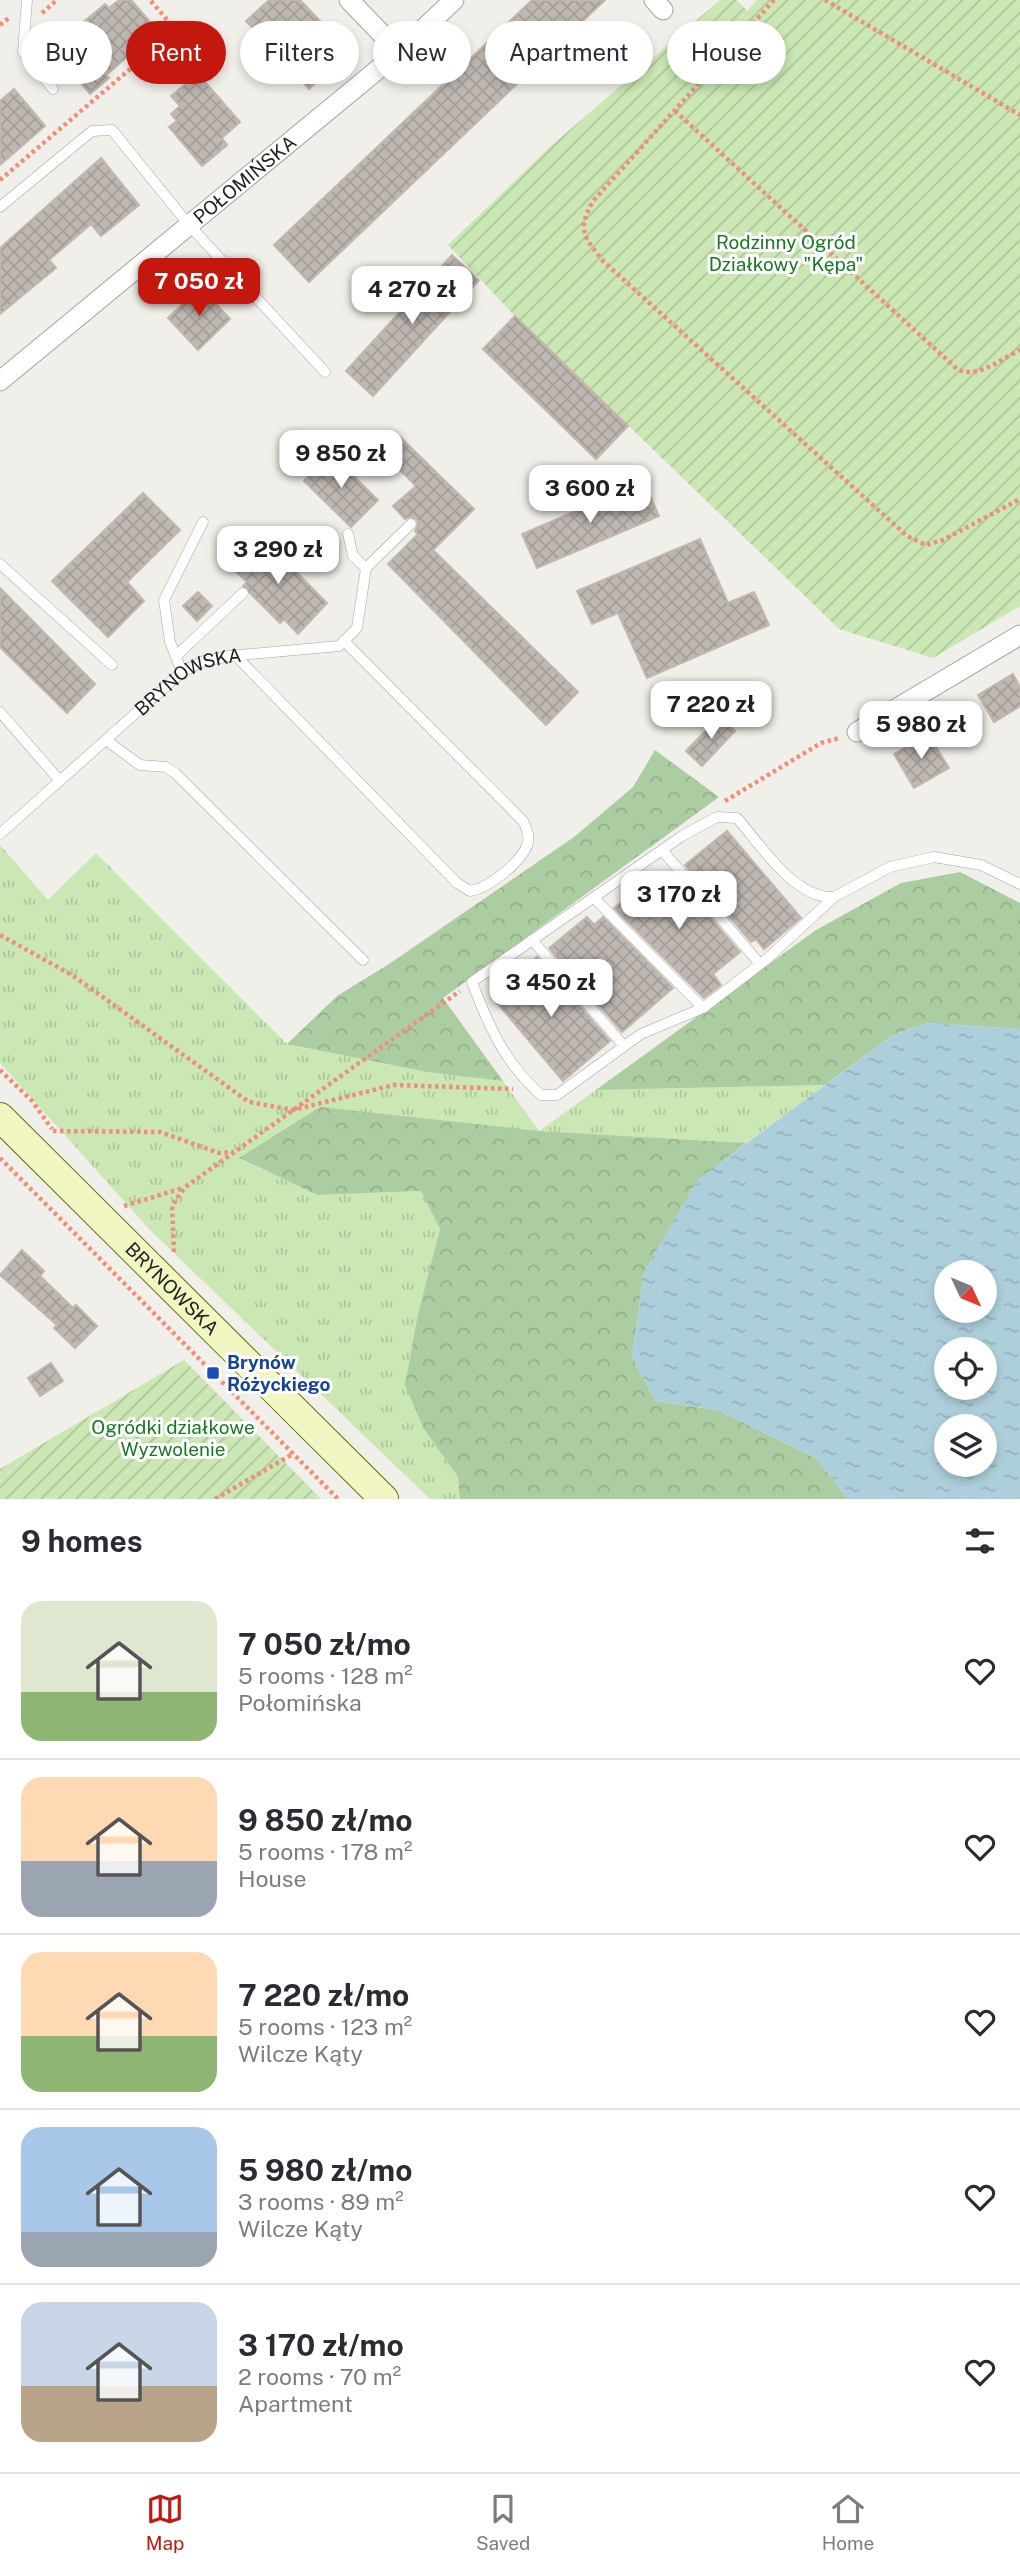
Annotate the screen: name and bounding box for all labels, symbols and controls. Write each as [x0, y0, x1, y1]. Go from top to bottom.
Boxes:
chip: Buy [21, 21, 112, 84]
chip: Rent [126, 21, 226, 84]
chip: Filters [240, 21, 359, 84]
chip: New [373, 21, 471, 84]
chip: Apartment [485, 21, 653, 84]
chip: House [667, 21, 786, 84]
street label: POŁOMIŃSKA [189, 131, 300, 228]
park label: Rodzinny Ogród Działkowy "Kępa" [709, 231, 863, 275]
pin: 7 050 zł [127, 258, 271, 318]
pin: 4 270 zł [340, 266, 484, 326]
text: 7 050 zł [154, 267, 244, 294]
text: 4 270 zł [367, 275, 457, 302]
pin: 9 850 zł [269, 430, 413, 490]
text: 9 850 zł [295, 439, 387, 466]
pin: 3 600 zł [518, 466, 662, 525]
text: 3 600 zł [545, 474, 635, 501]
pin: 3 290 zł [206, 526, 350, 586]
text: 3 290 zł [233, 535, 323, 562]
street label: BRYNOWSKA [130, 644, 242, 720]
pin: 7 220 zł [639, 682, 783, 741]
text: 7 220 zł [667, 690, 755, 717]
pin: 5 980 zł [849, 702, 993, 761]
text: 5 980 zł [875, 710, 967, 737]
pin: 3 170 zł [607, 872, 751, 931]
text: 3 170 zł [637, 880, 721, 907]
pin: 3 450 zł [479, 960, 623, 1019]
text: 3 450 zł [506, 968, 596, 995]
street label: BRYNOWSKA [121, 1237, 223, 1339]
north arrow [934, 1260, 998, 1323]
map controls [934, 1260, 997, 1477]
button: locate [934, 1337, 997, 1400]
place label: Brynów Różyckiego [227, 1351, 330, 1395]
marker: Brynów Różyckiego [205, 1365, 221, 1381]
button: layers [934, 1414, 997, 1477]
park label: Ogródki działkowe Wyzwolenie [91, 1416, 255, 1460]
icon: filters [961, 1522, 999, 1560]
text: 9 homes [21, 1523, 143, 1559]
text: 7 050 zł/mo [238, 1626, 411, 1662]
icon: home [77, 1629, 161, 1713]
icon: heart [961, 1652, 999, 1690]
text: 5 rooms · 128 m² [238, 1662, 413, 1689]
text: Połomińska [238, 1689, 362, 1716]
text: 9 850 zł/mo [238, 1802, 413, 1838]
icon: home [77, 1805, 161, 1889]
icon: heart [961, 1828, 999, 1866]
text: 5 rooms · 178 m² [238, 1838, 412, 1865]
text: House [238, 1865, 306, 1892]
text: 7 220 zł/mo [238, 1977, 409, 2013]
icon: home [77, 1980, 161, 2064]
icon: heart [961, 2003, 999, 2041]
text: 5 rooms · 123 m² [238, 2013, 412, 2040]
text: Wilcze Kąty [238, 2040, 363, 2067]
text: 5 980 zł/mo [238, 2152, 412, 2188]
icon: home [77, 2155, 161, 2239]
icon: heart [961, 2178, 999, 2216]
text: 3 rooms · 89 m² [238, 2188, 404, 2215]
text: Wilcze Kąty [238, 2215, 363, 2242]
text: 3 170 zł/mo [238, 2327, 404, 2363]
icon: home [77, 2330, 161, 2414]
icon: heart [961, 2353, 999, 2391]
text: 2 rooms · 70 m² [238, 2363, 401, 2390]
text: Apartment [238, 2390, 353, 2417]
tab: Map [146, 2490, 184, 2554]
tab: Saved [476, 2490, 530, 2554]
tab: Home [822, 2490, 874, 2554]

